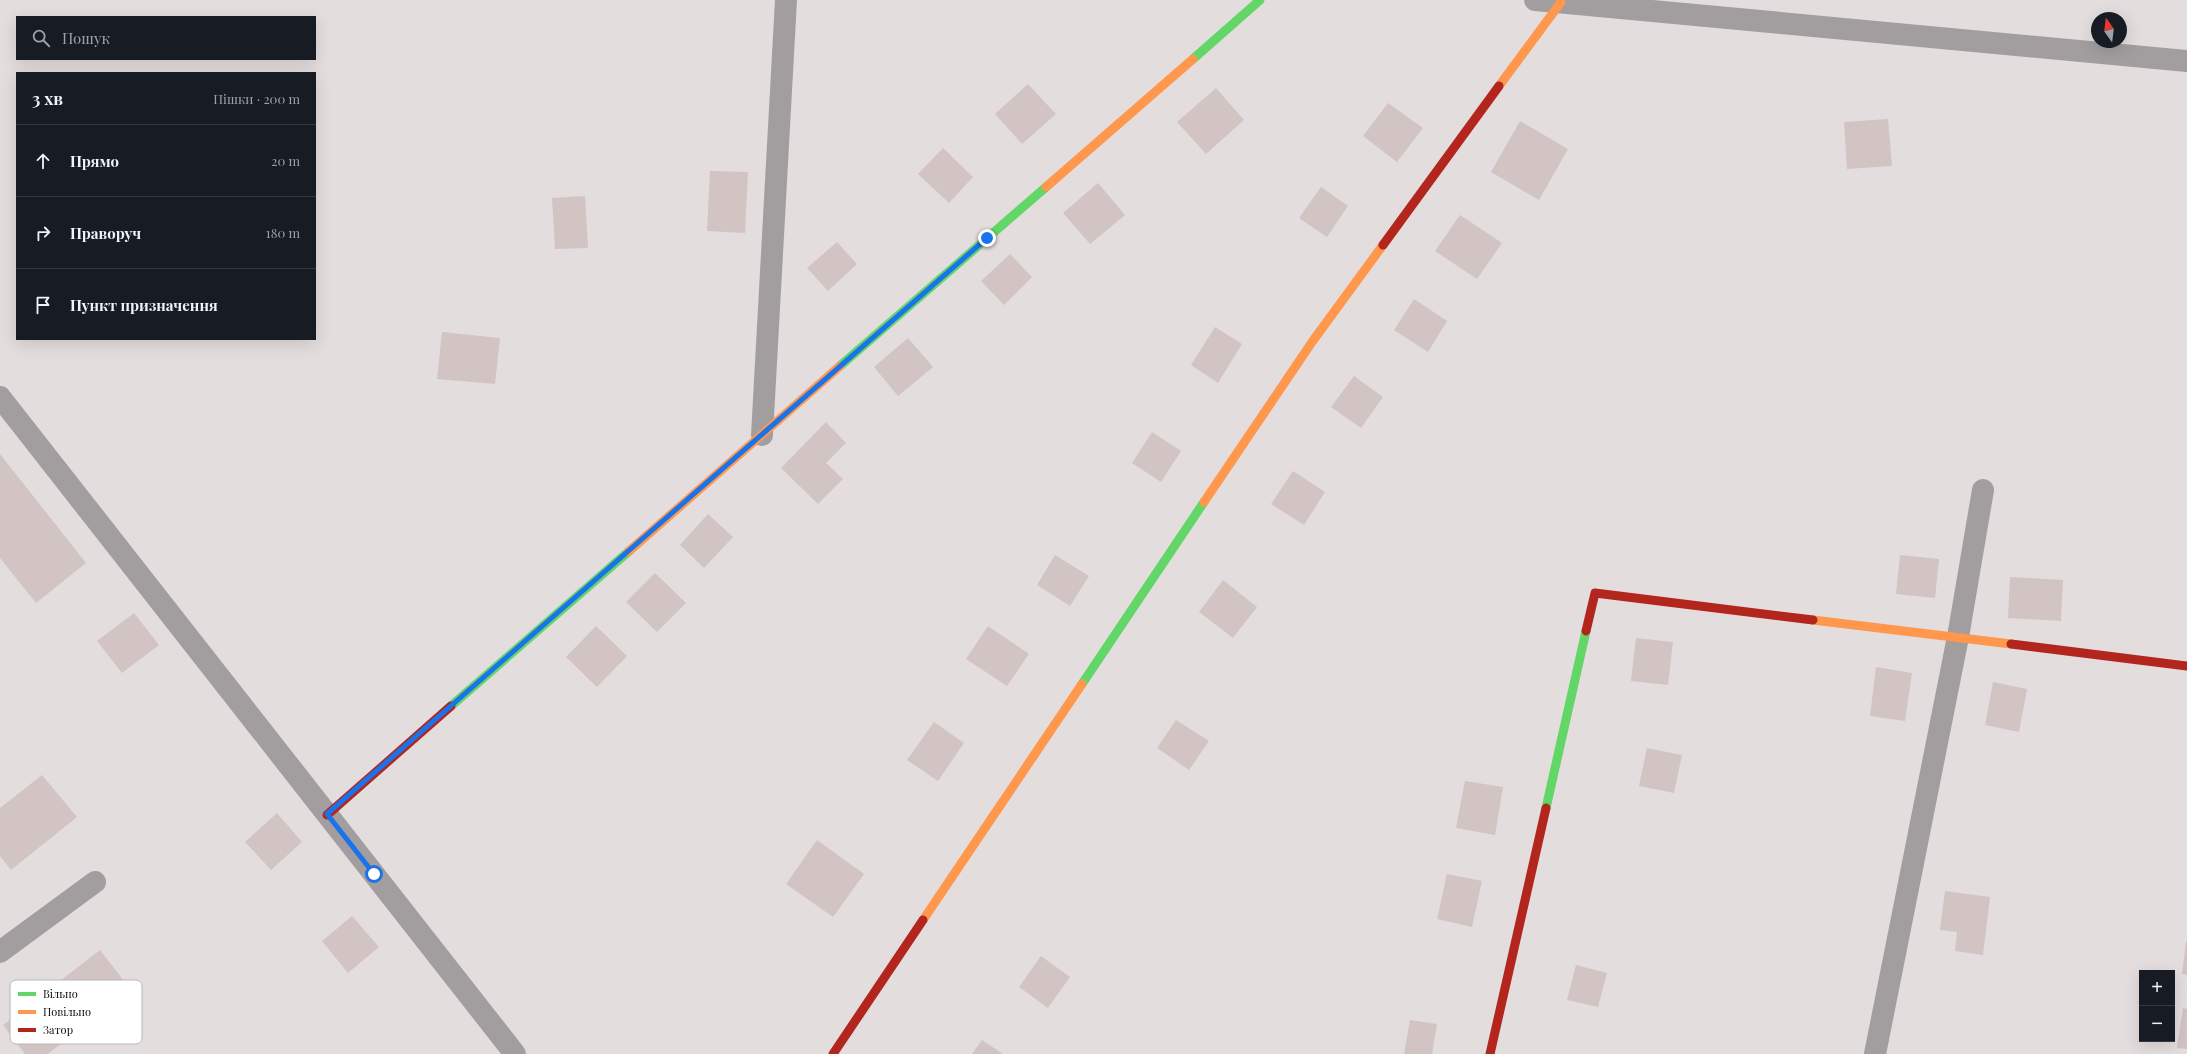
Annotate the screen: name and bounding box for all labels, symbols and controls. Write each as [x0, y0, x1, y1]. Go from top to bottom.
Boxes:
north arrow [2091, 12, 2127, 48]
search box [16, 16, 316, 60]
icon: search [30, 27, 52, 49]
text: Пошук [62, 28, 110, 48]
text: 3 хв [32, 87, 63, 109]
text: Пішки · 200 m [213, 90, 300, 107]
icon: ahead [32, 150, 54, 172]
text: Прямо [70, 151, 119, 171]
text: 20 m [271, 152, 300, 169]
icon: right [32, 222, 54, 244]
text: Праворуч [70, 223, 141, 243]
text: 180 m [266, 224, 300, 241]
route end [978, 229, 996, 247]
icon: arrive [32, 294, 54, 316]
text: Пункт призначення [70, 295, 218, 315]
route start [365, 865, 383, 883]
map controls [2139, 970, 2175, 1042]
button: + [2139, 970, 2175, 1006]
legend [10, 980, 142, 1044]
text: Вільно [43, 986, 78, 1001]
text: Повільно [43, 1004, 91, 1019]
button: − [2139, 1006, 2175, 1042]
text: Затор [43, 1022, 73, 1037]

